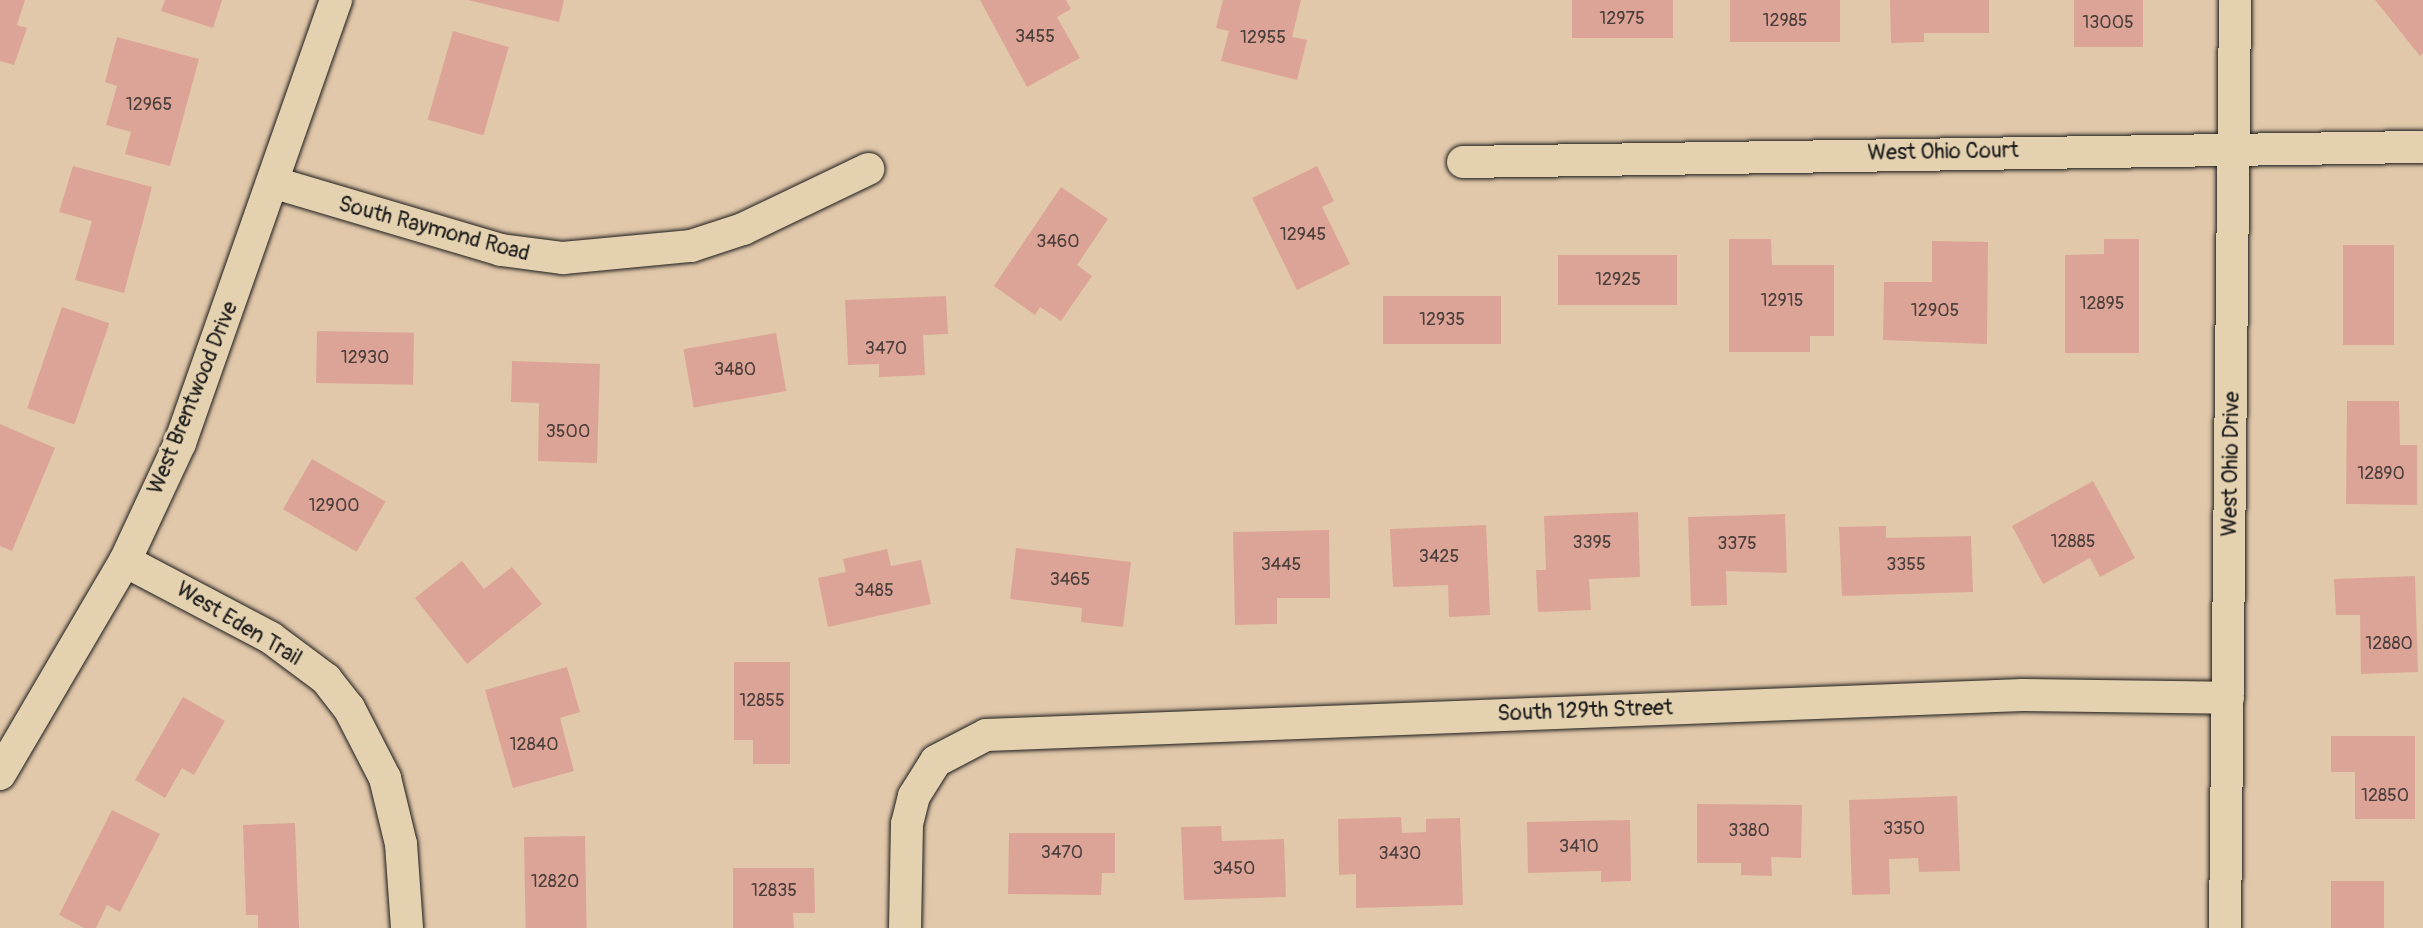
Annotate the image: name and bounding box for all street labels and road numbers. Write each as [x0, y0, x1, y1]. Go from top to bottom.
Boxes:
street label: West Ohio Court [1867, 137, 2019, 167]
street label: South Raymond Road [336, 191, 532, 267]
street label: West Brentwood Drive [142, 298, 244, 498]
street label: West Ohio Drive [2217, 391, 2245, 537]
street label: West Eden Trail [171, 576, 307, 672]
street label: South 129th Street [1497, 695, 1673, 727]

